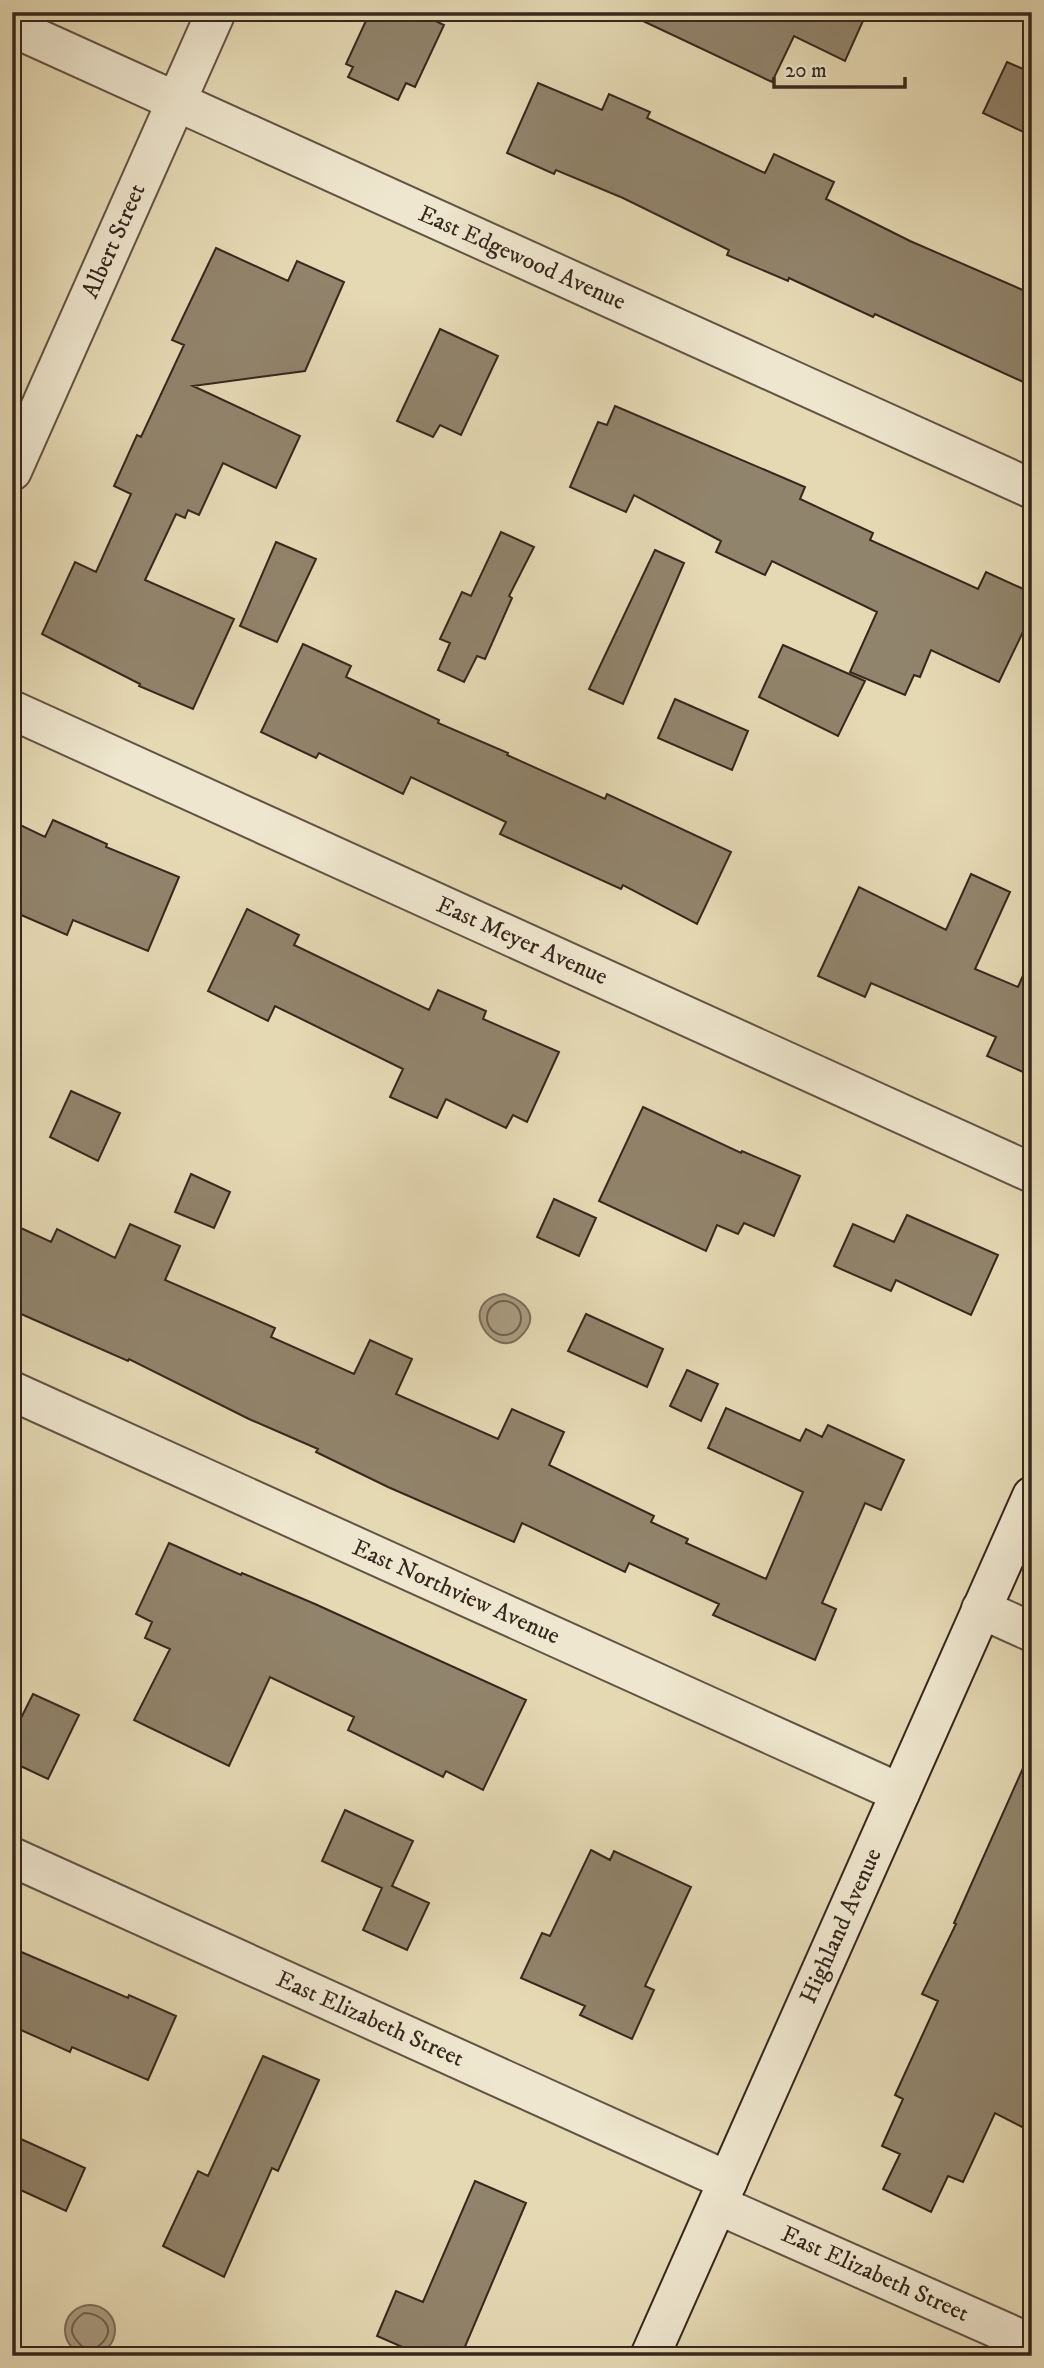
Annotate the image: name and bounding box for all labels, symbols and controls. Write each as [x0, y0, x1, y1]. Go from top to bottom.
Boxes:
scale bar [774, 46, 906, 90]
text: 20 m [785, 58, 827, 84]
street label: Albert Street [75, 179, 153, 303]
street label: East Edgewood Avenue [414, 199, 630, 317]
street label: East Meyer Avenue [432, 890, 612, 992]
street label: East Northview Avenue [347, 1533, 565, 1651]
street label: Highland Avenue [793, 1844, 889, 2008]
street label: East Elizabeth Street [271, 1964, 469, 2074]
street label: East Elizabeth Street [776, 2219, 974, 2329]

